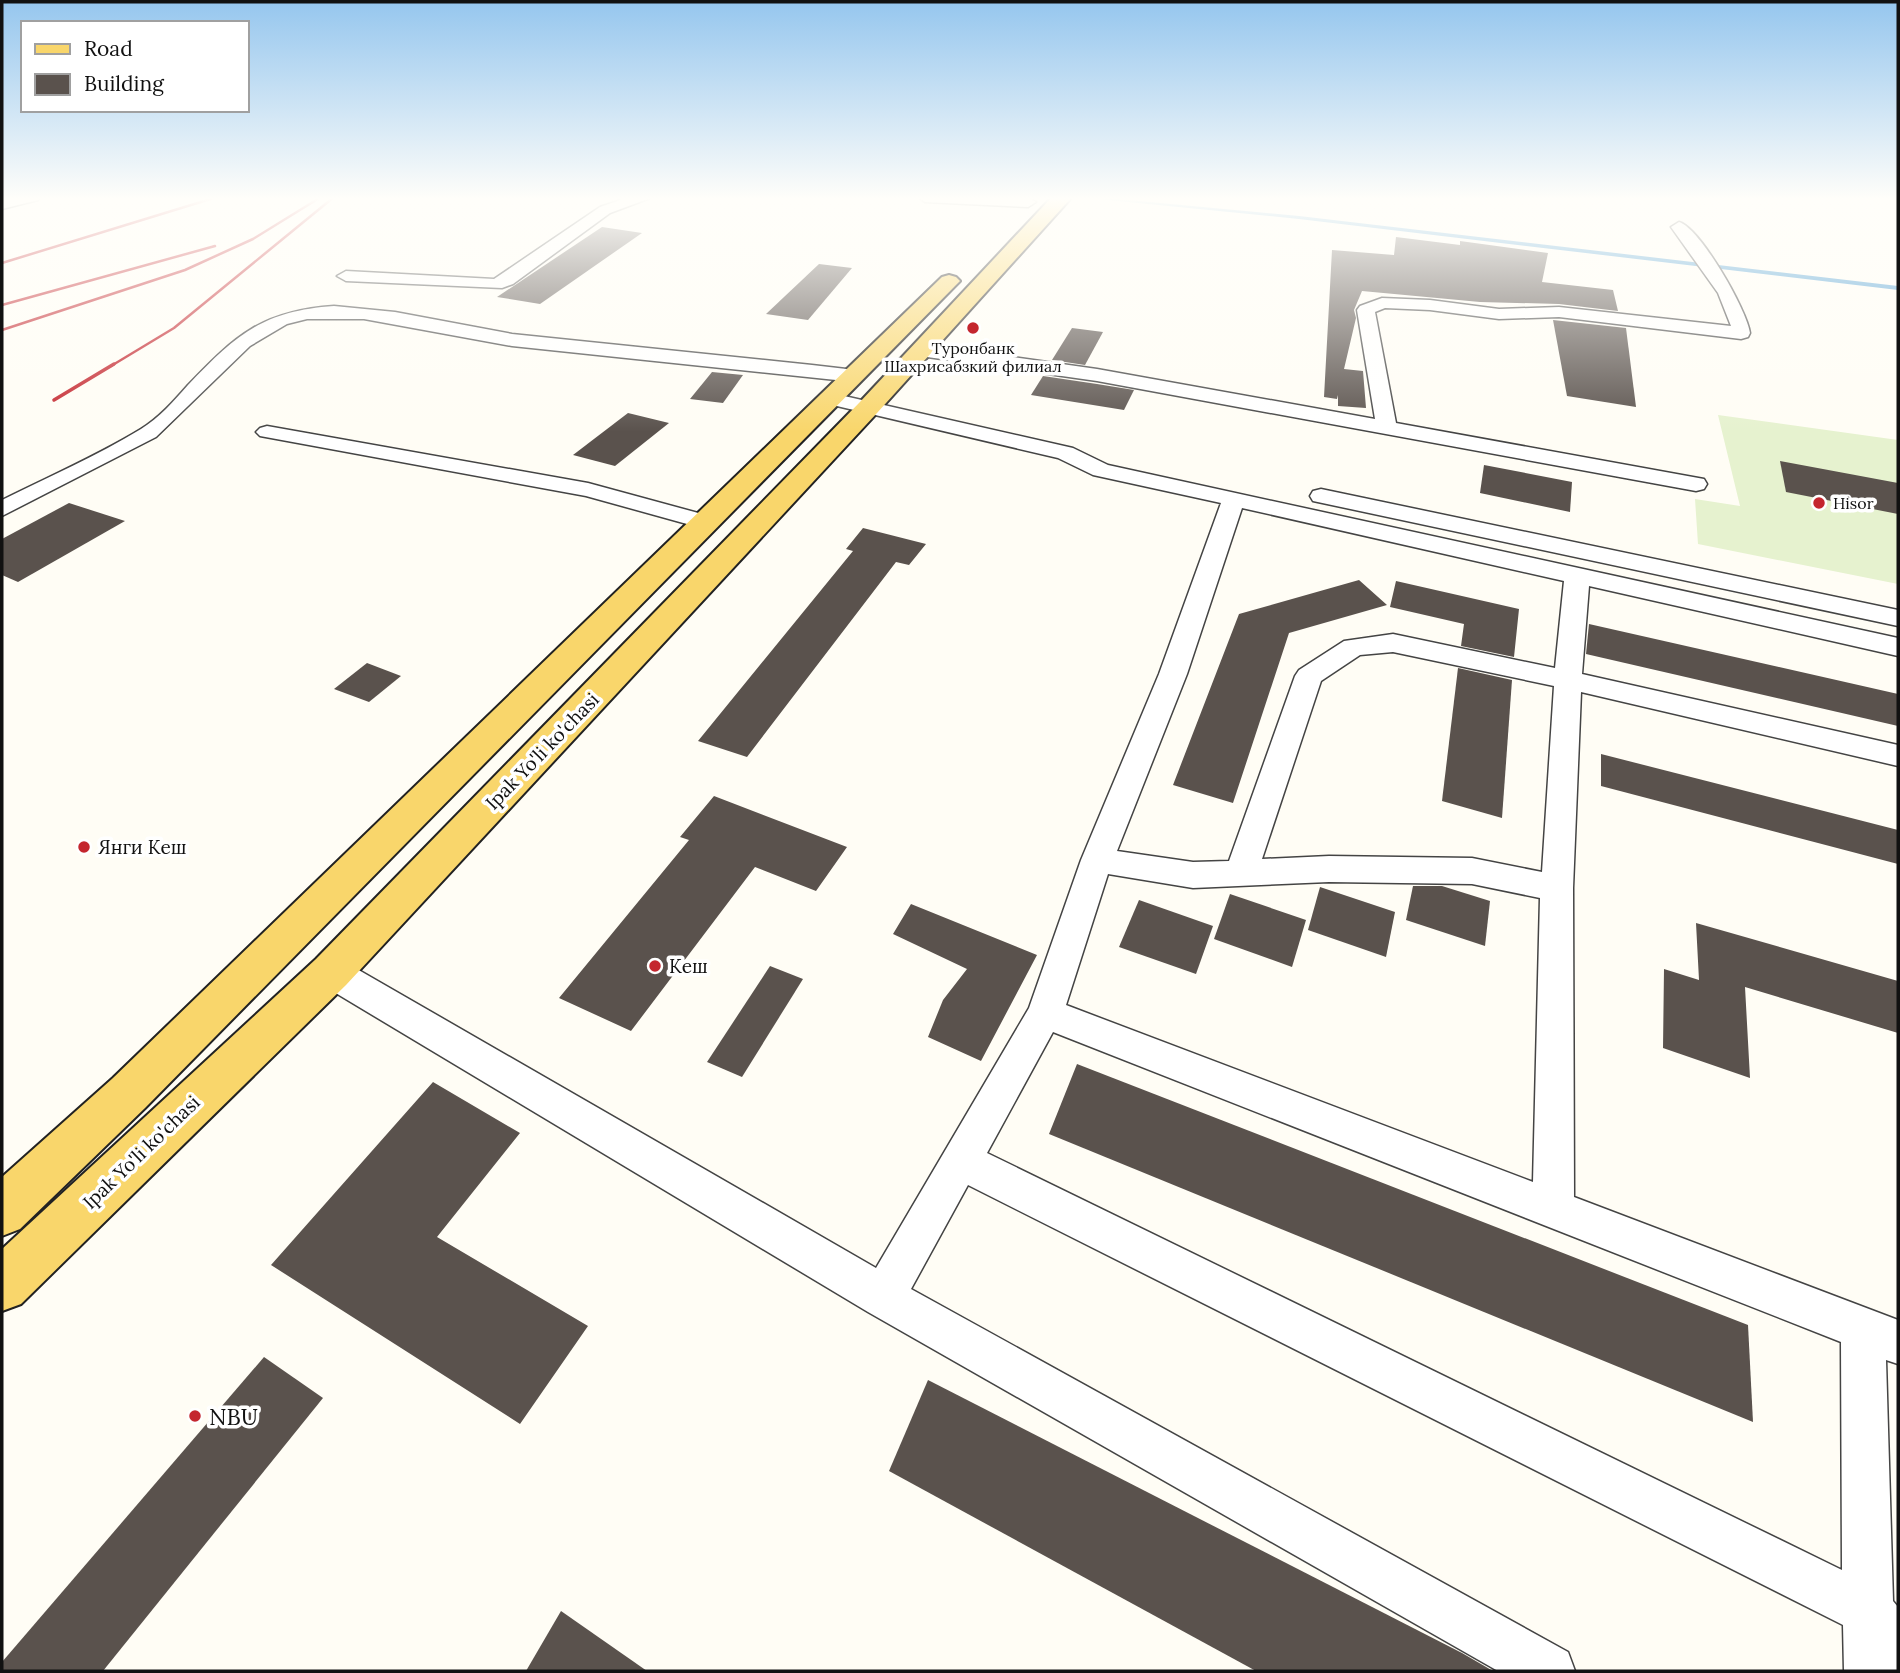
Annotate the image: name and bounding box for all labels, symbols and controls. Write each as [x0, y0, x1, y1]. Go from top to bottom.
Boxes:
legend [21, 21, 248, 112]
text: Road [84, 35, 133, 62]
text: Building [84, 70, 164, 97]
marker: Туронбанк Шахрисабзкий филиал [965, 320, 981, 336]
place label: Туронбанк Шахрисабзкий филиал [884, 338, 1062, 376]
place label: Hisor [1833, 493, 1874, 513]
marker: Hisor [1811, 495, 1827, 511]
street label: Ipak Yo'li ko'chasi [480, 687, 604, 815]
place label: Янги Кеш [98, 835, 186, 859]
marker: Янги Кеш [76, 839, 92, 855]
place label: Кеш [669, 954, 708, 978]
marker: Кеш [647, 958, 663, 974]
street label: Ipak Yo'li ko'chasi [77, 1090, 205, 1214]
place label: NBU [209, 1402, 258, 1431]
marker: NBU [187, 1408, 203, 1424]

